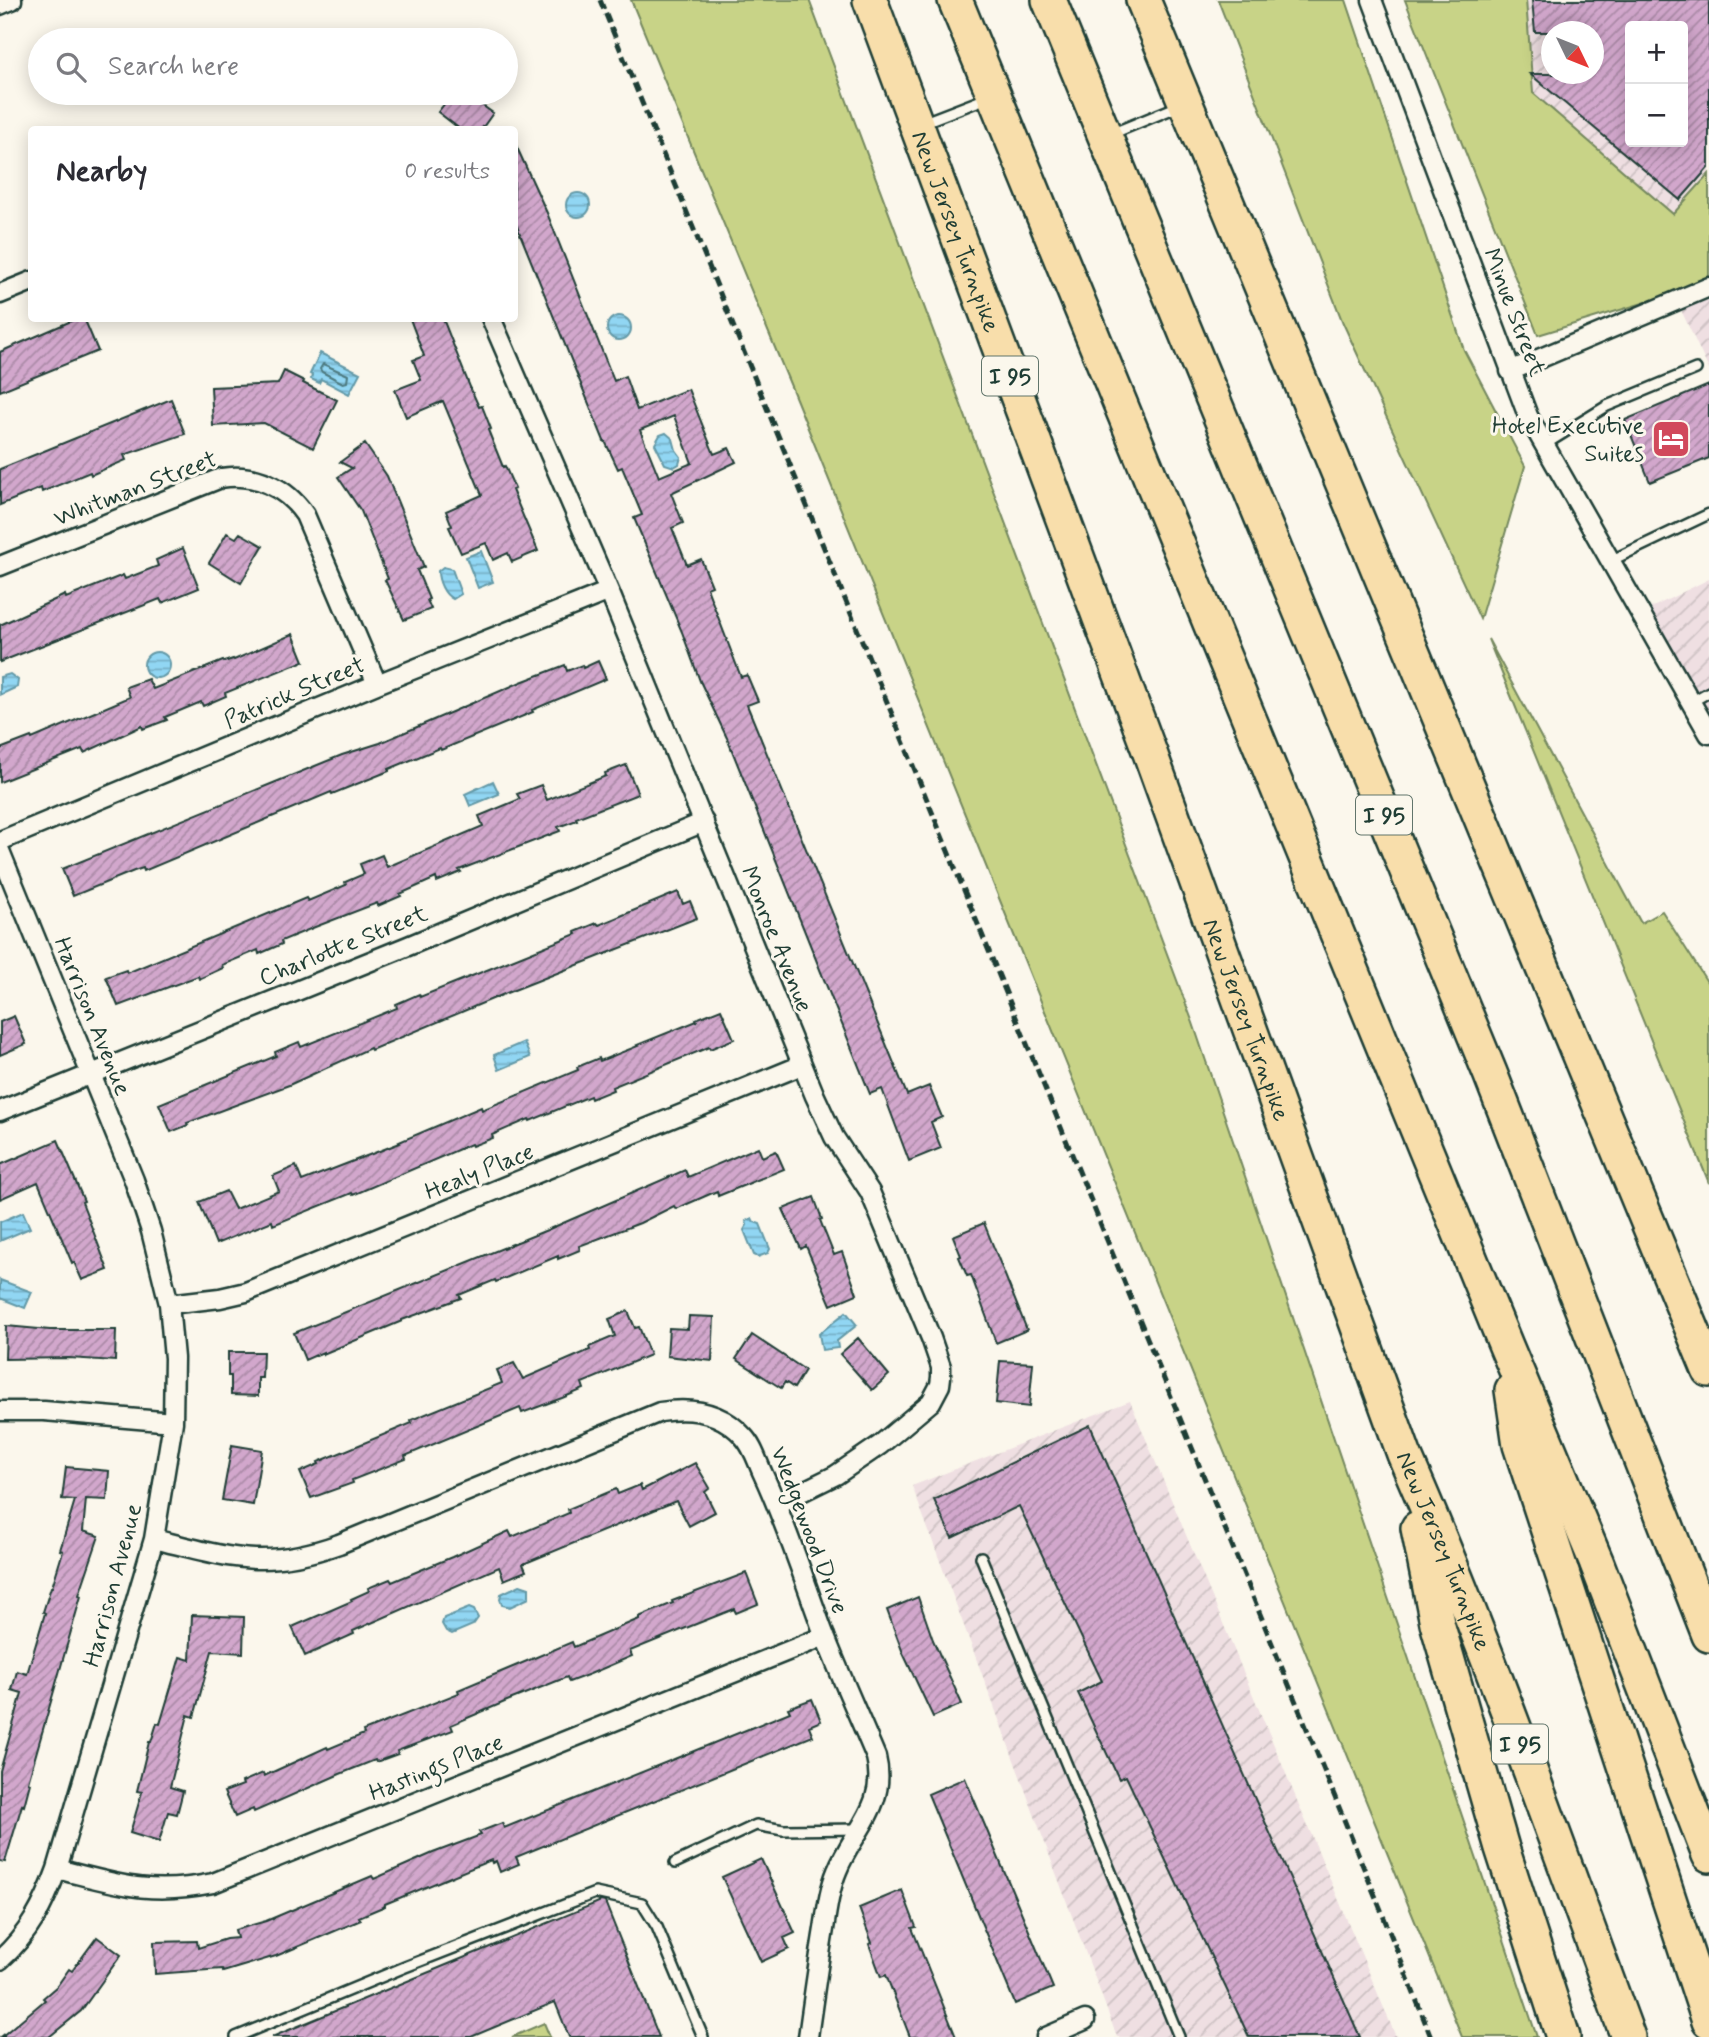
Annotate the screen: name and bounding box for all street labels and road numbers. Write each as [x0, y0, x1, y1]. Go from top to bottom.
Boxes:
street label: New Jersey Turnpike [903, 127, 1006, 337]
street label: Minue Street [1475, 244, 1552, 381]
road number: I 95 [982, 356, 1038, 396]
street label: Whitman Street [50, 444, 222, 535]
street label: Patrick Street [219, 650, 370, 737]
road number: I 95 [1356, 796, 1412, 834]
street label: Monroe Avenue [732, 862, 819, 1017]
street label: Charlotte Street [255, 899, 432, 994]
street label: New Jersey Turnpike [1194, 915, 1296, 1126]
street label: Harrison Avenue [46, 933, 138, 1101]
street label: Healy Place [420, 1136, 539, 1208]
street label: Wedgewood Drive [761, 1442, 855, 1619]
street label: New Jersey Turnpike [1388, 1447, 1497, 1656]
street label: Harrison Avenue [77, 1500, 150, 1671]
road number: I 95 [1492, 1724, 1548, 1764]
street label: Hastings Place [365, 1727, 509, 1812]

